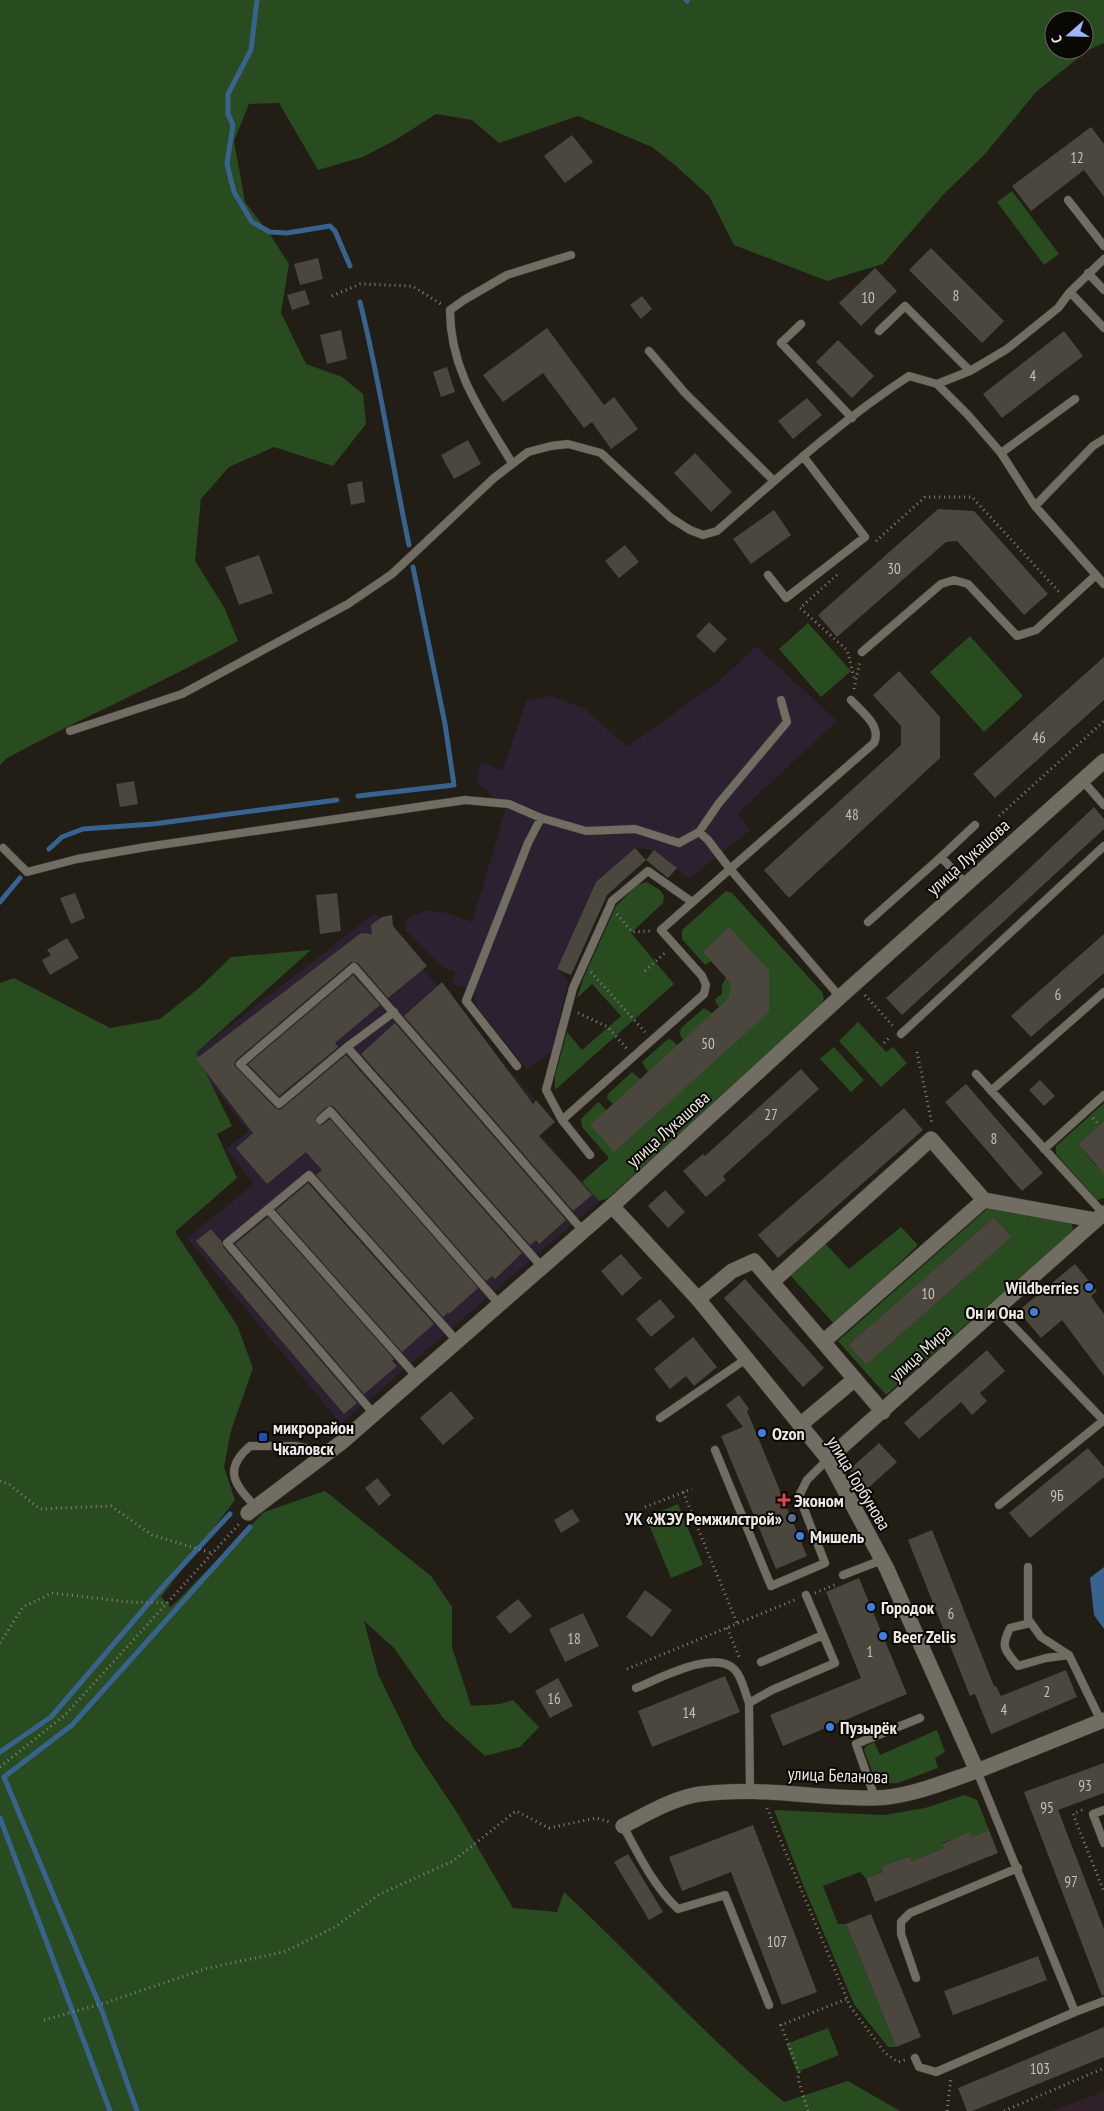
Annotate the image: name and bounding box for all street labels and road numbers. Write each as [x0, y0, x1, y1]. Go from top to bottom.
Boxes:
street label: улица Лукашова [922, 814, 1014, 900]
street label: улица Лукашова [622, 1086, 714, 1172]
street label: улица Мира [884, 1319, 956, 1387]
street label: улица Горбунова [822, 1432, 896, 1534]
street label: улица Беланова [787, 1762, 889, 1788]

